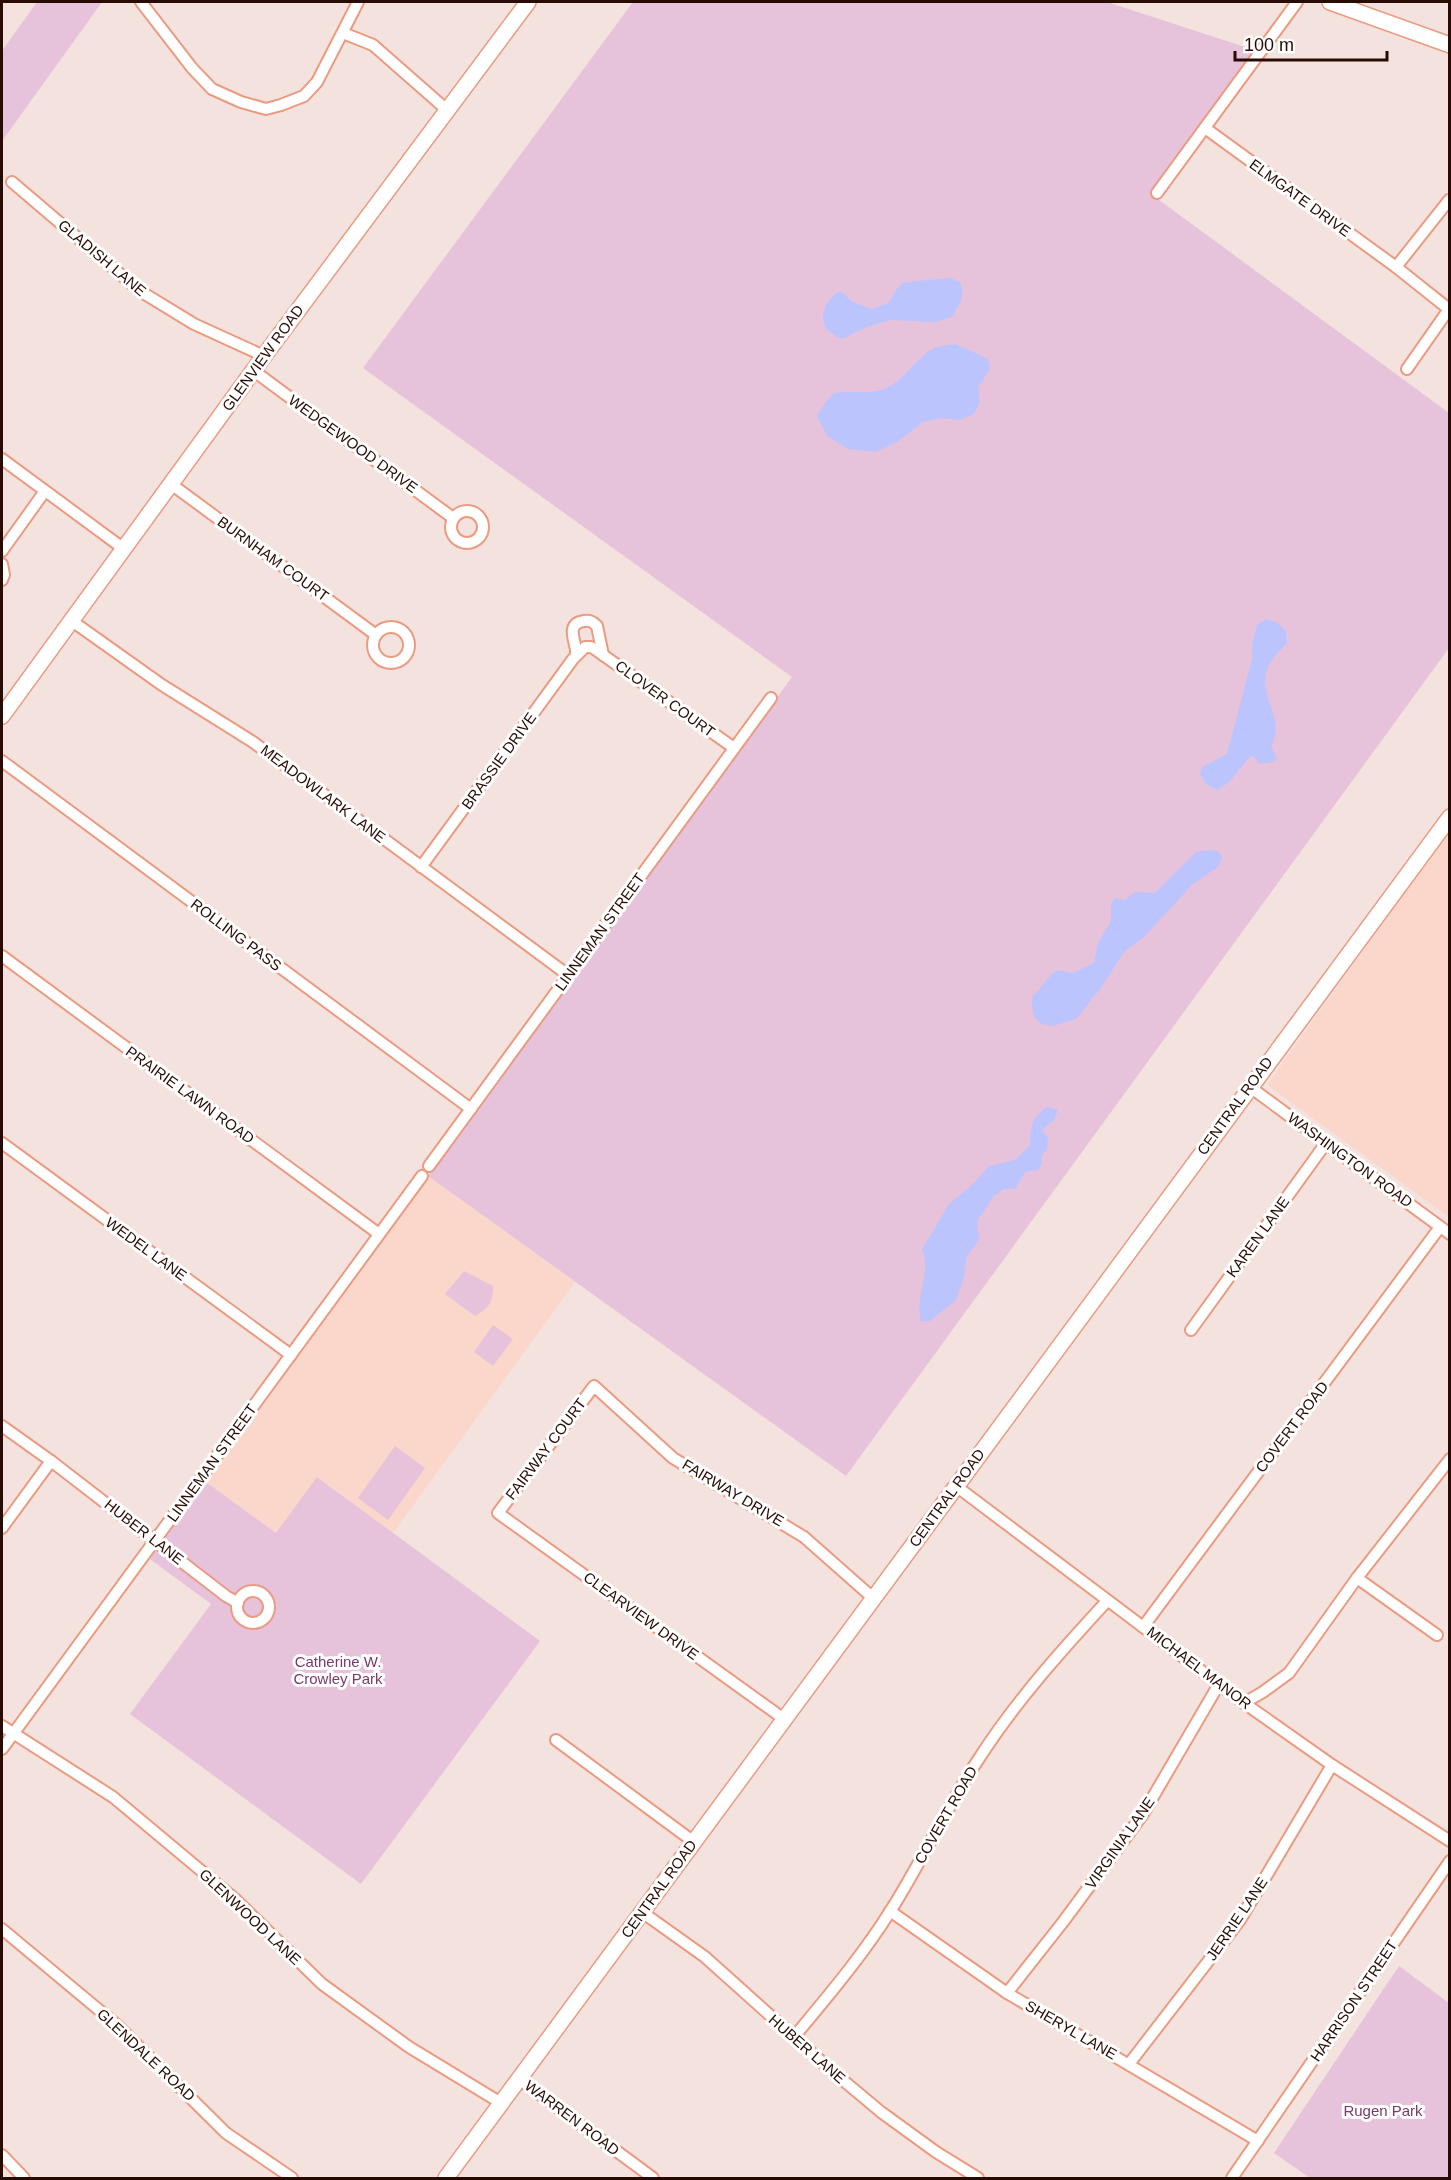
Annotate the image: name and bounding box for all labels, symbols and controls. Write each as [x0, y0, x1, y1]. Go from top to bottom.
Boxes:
scale bar [1235, 24, 1386, 62]
text: 100 m [1244, 35, 1294, 55]
street label: ELMGATE DRIVE [1247, 155, 1354, 240]
street label: GLADISH LANE [55, 216, 150, 299]
street label: GLENVIEW ROAD [218, 301, 307, 414]
street label: WEDGEWOOD DRIVE [286, 391, 421, 496]
street label: BURNHAM COURT [214, 513, 332, 605]
street label: CLOVER COURT [612, 657, 718, 740]
street label: BRASSIE DRIVE [458, 709, 539, 812]
street label: MEADOWLARK LANE [258, 741, 389, 846]
street label: LINNEMAN STREET [551, 870, 648, 994]
street label: ROLLING PASS [188, 895, 285, 974]
street label: PRAIRIE LAWN ROAD [123, 1042, 258, 1147]
street label: CENTRAL ROAD [1193, 1053, 1276, 1158]
street label: WASHINGTON ROAD [1285, 1109, 1416, 1211]
street label: KAREN LANE [1223, 1193, 1292, 1280]
street label: WEDEL LANE [102, 1213, 190, 1284]
street label: COVERT ROAD [1252, 1378, 1331, 1476]
street label: FAIRWAY COURT [502, 1395, 589, 1503]
street label: LINNEMAN STREET [163, 1401, 260, 1525]
street label: CENTRAL ROAD [905, 1445, 988, 1550]
street label: FAIRWAY DRIVE [679, 1456, 787, 1530]
street label: HUBER LANE [101, 1495, 187, 1568]
street label: CLEARVIEW DRIVE [580, 1568, 702, 1663]
street label: MICHAEL MANOR [1144, 1623, 1255, 1712]
park label: Catherine W. Crowley Park [293, 1653, 383, 1687]
street label: COVERT ROAD [911, 1763, 980, 1866]
street label: VIRGINIA LANE [1082, 1793, 1158, 1892]
street label: CENTRAL ROAD [617, 1836, 700, 1941]
street label: GLENWOOD LANE [196, 1865, 305, 1968]
street label: JERRIE LANE [1203, 1874, 1271, 1964]
street label: HARRISON STREET [1307, 1937, 1400, 2065]
street label: SHERYL LANE [1023, 1997, 1120, 2063]
street label: GLENDALE ROAD [94, 2005, 199, 2104]
street label: HUBER LANE [766, 2011, 849, 2086]
street label: WARREN ROAD [522, 2077, 623, 2159]
park label: Rugen Park [1343, 2102, 1423, 2119]

